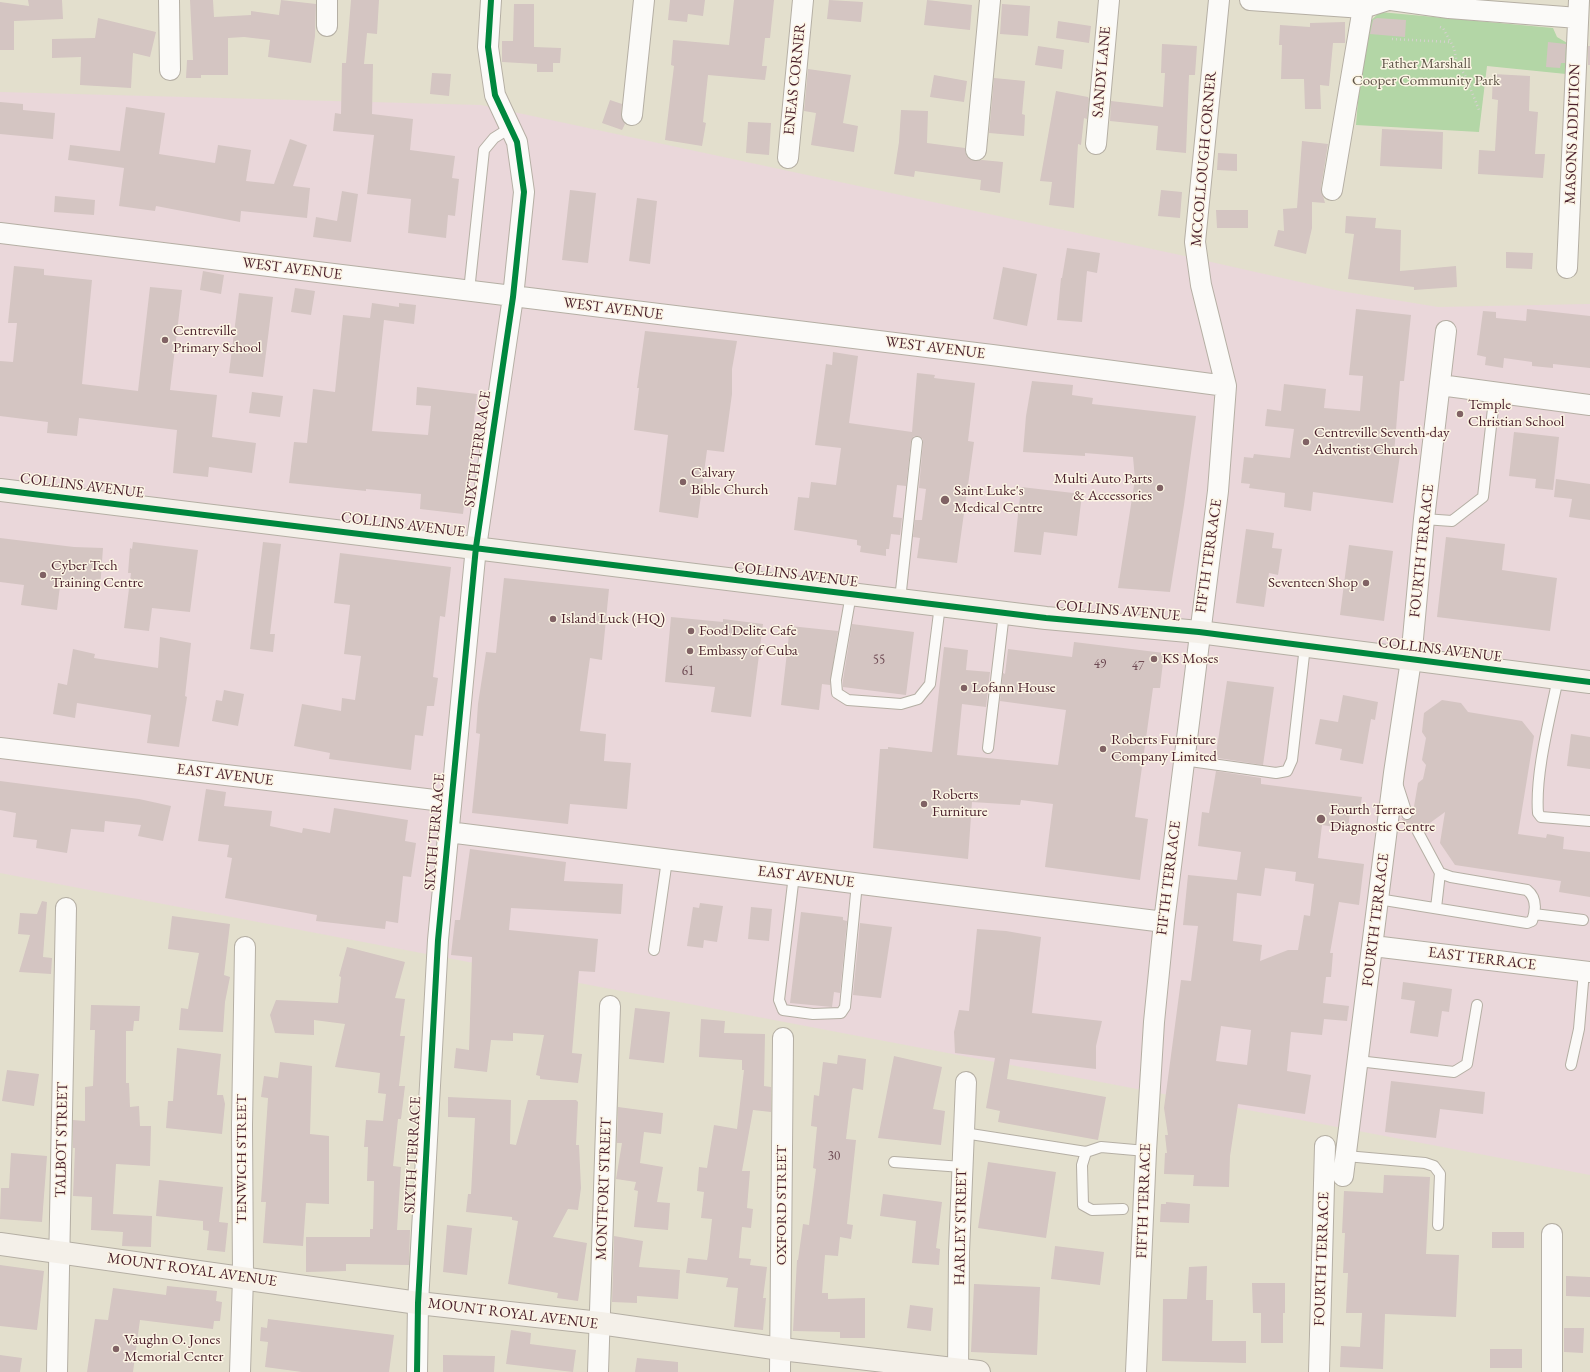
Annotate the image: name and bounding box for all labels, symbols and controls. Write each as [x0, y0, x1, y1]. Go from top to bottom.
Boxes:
street label: ENEAS CORNER [780, 22, 810, 136]
street label: SANDY LANE [1089, 26, 1115, 118]
park label: Father Marshall Cooper Community Park [1352, 55, 1500, 90]
street label: MASONS ADDITION [1562, 63, 1584, 205]
street label: MCCOLLOUGH CORNER [1187, 70, 1221, 248]
street label: WEST AVENUE [241, 254, 343, 284]
street label: WEST AVENUE [562, 294, 664, 324]
place label: Centreville Primary School [173, 322, 261, 357]
street label: WEST AVENUE [884, 333, 986, 363]
marker: Centreville Primary School [160, 335, 170, 345]
street label: SIXTH TERRACE [461, 390, 495, 508]
place label: Temple Christian School [1468, 396, 1564, 431]
marker: Temple Christian School [1455, 409, 1465, 419]
place label: Centreville Seventh-day Adventist Church [1314, 424, 1450, 459]
marker: Centreville Seventh-day Adventist Church [1301, 437, 1311, 447]
place label: Calvary Bible Church [691, 464, 769, 499]
street label: COLLINS AVENUE [19, 469, 145, 503]
place label: Multi Auto Parts & Accessories [1054, 470, 1152, 505]
marker: Calvary Bible Church [678, 477, 688, 487]
place label: Saint Luke's Medical Centre [954, 482, 1043, 517]
marker: Multi Auto Parts & Accessories [1155, 483, 1165, 493]
street label: FOURTH TERRACE [1406, 483, 1438, 619]
marker: Saint Luke's Medical Centre [939, 494, 951, 506]
street label: FIFTH TERRACE [1192, 498, 1226, 614]
street label: COLLINS AVENUE [340, 508, 466, 542]
place label: Cyber Tech Training Centre [51, 557, 143, 592]
street label: COLLINS AVENUE [733, 558, 859, 592]
marker: Cyber Tech Training Centre [38, 570, 48, 580]
place label: Seventeen Shop [1268, 574, 1358, 592]
marker: Seventeen Shop [1361, 578, 1371, 588]
street label: COLLINS AVENUE [1055, 597, 1181, 625]
place label: Island Luck (HQ) [561, 610, 665, 628]
marker: Island Luck (HQ) [548, 614, 558, 624]
place label: Food Delite Cafe [699, 622, 797, 640]
marker: Food Delite Cafe [686, 626, 696, 636]
street label: COLLINS AVENUE [1377, 633, 1503, 667]
place label: Embassy of Cuba [698, 642, 798, 660]
marker: Embassy of Cuba [685, 646, 695, 656]
place label: KS Moses [1162, 650, 1218, 668]
house number: 55 [873, 652, 885, 668]
marker: KS Moses [1149, 654, 1159, 664]
house number: 49 [1094, 656, 1106, 672]
house number: 47 [1132, 658, 1144, 674]
house number: 61 [682, 663, 694, 679]
place label: Lofann House [972, 679, 1056, 697]
marker: Lofann House [959, 683, 969, 693]
place label: Roberts Furniture Company Limited [1111, 731, 1217, 766]
marker: Roberts Furniture Company Limited [1098, 744, 1108, 754]
street label: EAST AVENUE [176, 760, 274, 790]
street label: SIXTH TERRACE [421, 773, 449, 891]
place label: Roberts Furniture [932, 786, 988, 821]
marker: Roberts Furniture [919, 799, 929, 809]
place label: Fourth Terrace Diagnostic Centre [1330, 801, 1435, 836]
marker: Fourth Terrace Diagnostic Centre [1315, 813, 1327, 825]
street label: FIFTH TERRACE [1153, 820, 1185, 936]
street label: FOURTH TERRACE [1359, 852, 1393, 988]
street label: EAST AVENUE [757, 862, 855, 892]
street label: EAST TERRACE [1427, 943, 1537, 975]
street label: TALBOT STREET [52, 1082, 72, 1198]
street label: TENWICH STREET [233, 1094, 251, 1224]
street label: SIXTH TERRACE [401, 1096, 425, 1214]
street label: MONTFORT STREET [593, 1117, 615, 1261]
street label: FIFTH TERRACE [1133, 1143, 1155, 1259]
street label: OXFORD STREET [773, 1145, 791, 1265]
house number: 30 [828, 1148, 840, 1164]
street label: HARLEY STREET [951, 1168, 971, 1286]
street label: FOURTH TERRACE [1311, 1192, 1333, 1326]
street label: MOUNT ROYAL AVENUE [106, 1249, 278, 1291]
street label: MOUNT ROYAL AVENUE [427, 1295, 599, 1333]
place label: Vaughn O. Jones Memorial Center [124, 1331, 223, 1366]
marker: Vaughn O. Jones Memorial Center [111, 1344, 121, 1354]

